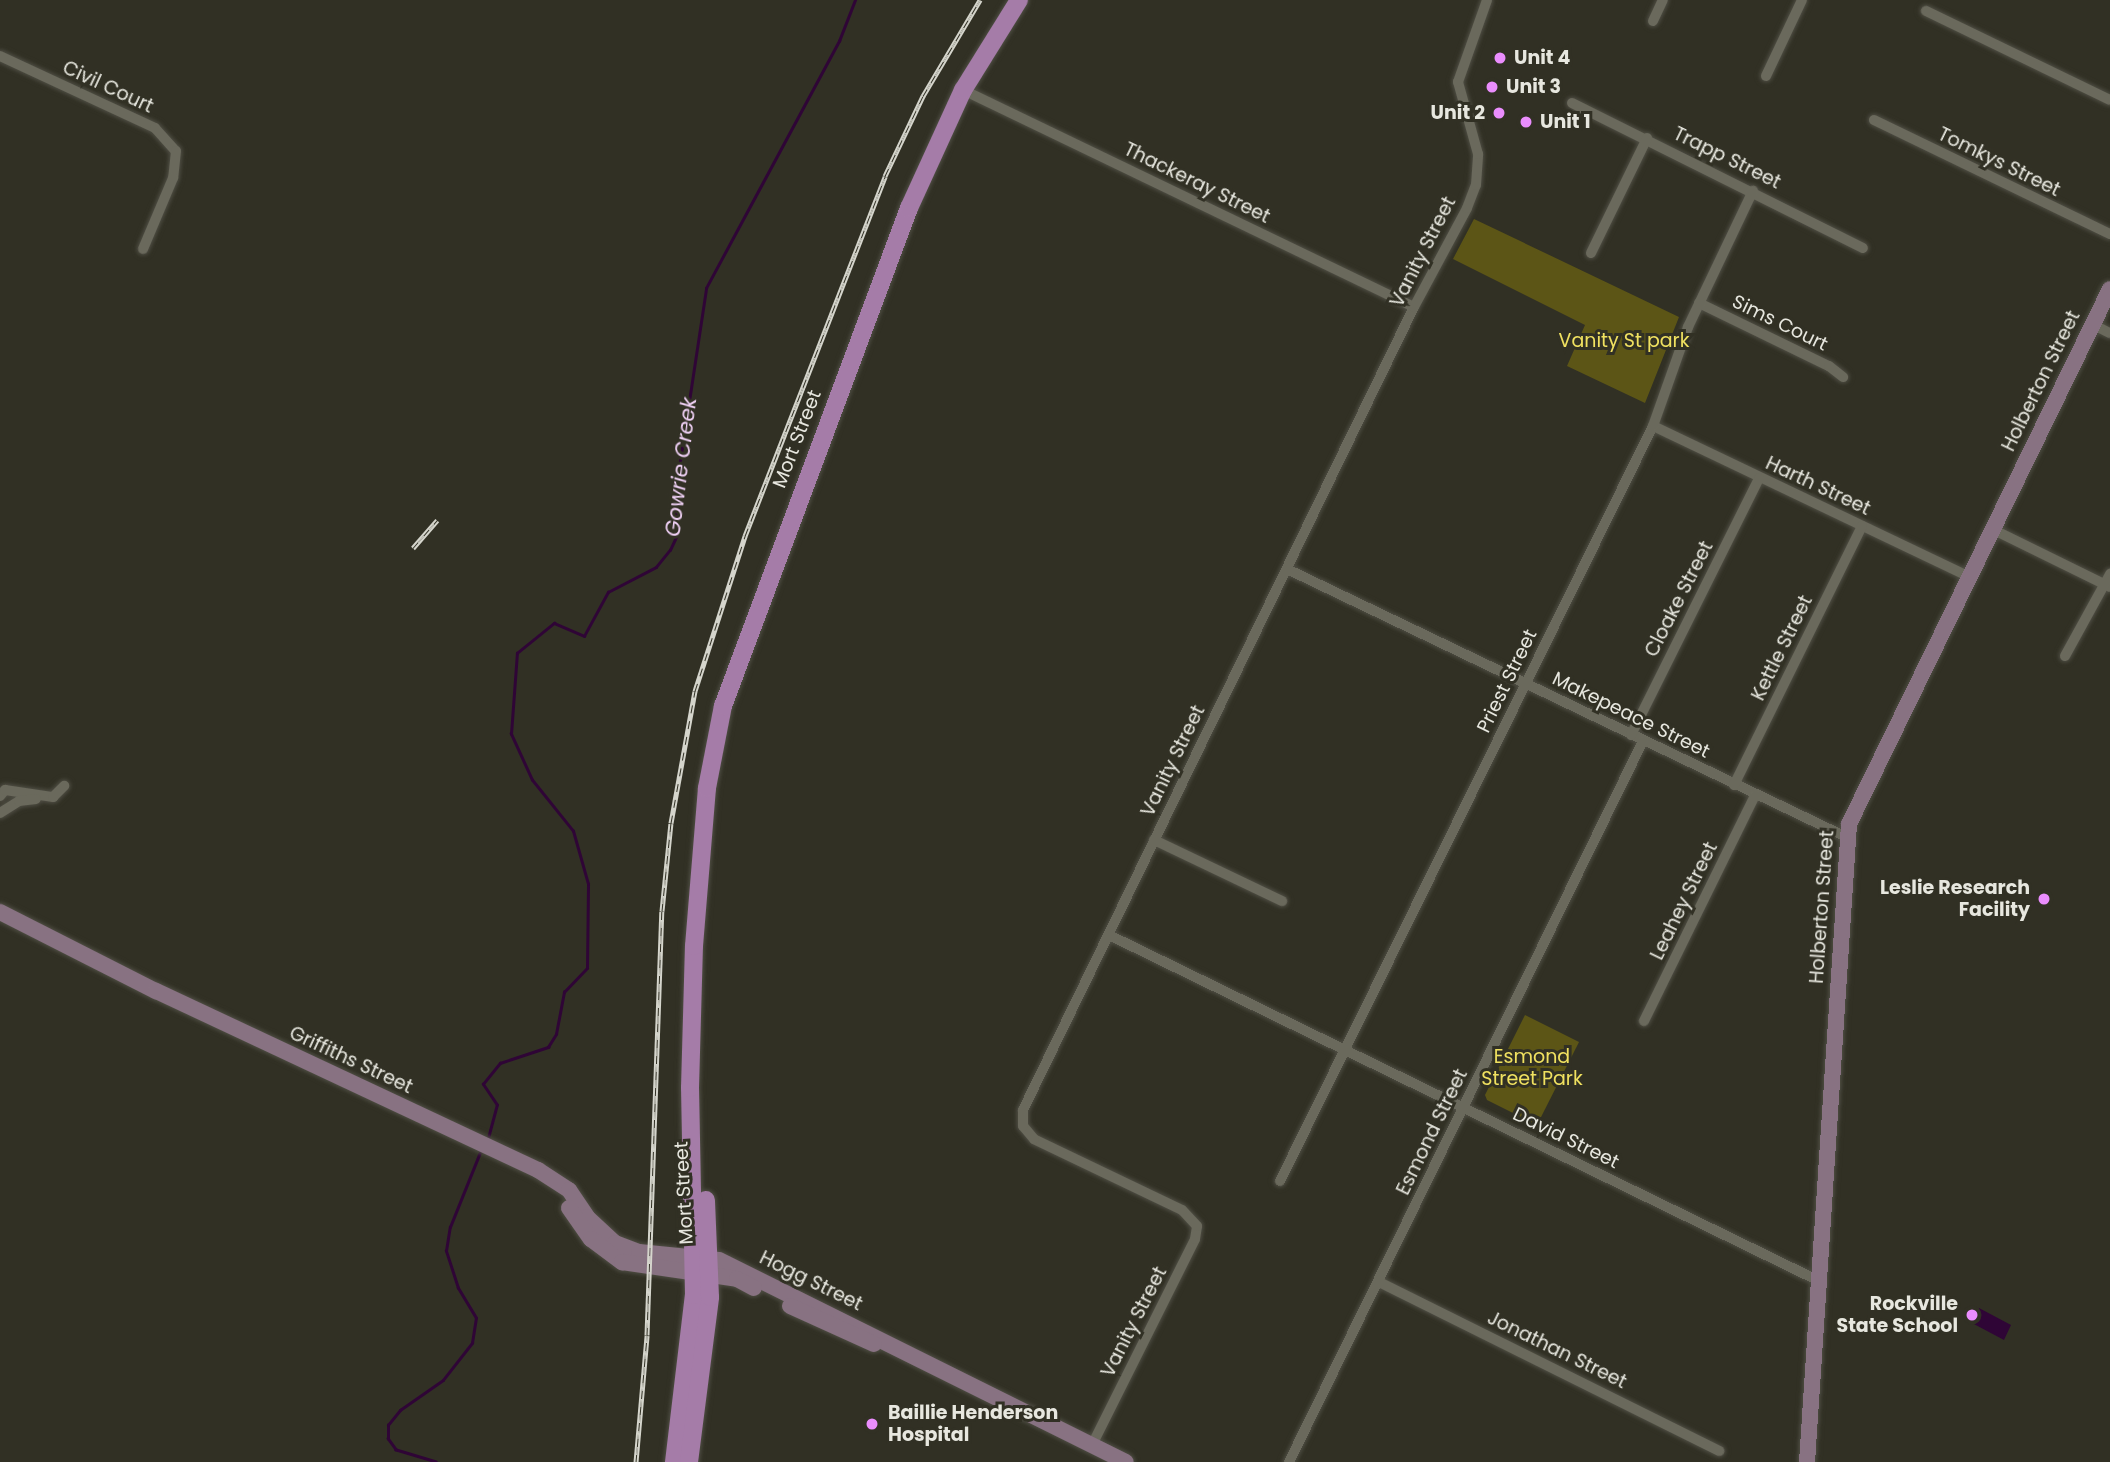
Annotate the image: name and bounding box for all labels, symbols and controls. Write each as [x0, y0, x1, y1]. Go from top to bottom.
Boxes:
place label: Unit 4 [1514, 47, 1570, 69]
marker: Unit 4 [1492, 50, 1508, 66]
street label: Civil Court [59, 56, 157, 118]
place label: Unit 3 [1506, 76, 1561, 98]
marker: Unit 3 [1484, 79, 1500, 95]
place label: Unit 2 [1431, 102, 1485, 124]
marker: Unit 2 [1491, 105, 1507, 121]
place label: Unit 1 [1540, 111, 1591, 133]
marker: Unit 1 [1518, 114, 1534, 130]
street label: Trapp Street [1670, 122, 1784, 194]
street label: Tomkys Street [1934, 123, 2064, 201]
street label: Thackeray Street [1120, 138, 1274, 228]
street label: Vanity Street [1385, 193, 1461, 311]
street label: Sims Court [1729, 290, 1831, 356]
street label: Holberton Street [1997, 307, 2085, 455]
park label: Vanity St park [1559, 330, 1689, 352]
street label: Mort Street [768, 387, 826, 491]
water label: Gowrie Creek [660, 396, 702, 538]
street label: Harth Street [1762, 452, 1874, 520]
street label: Cloake Street [1640, 537, 1718, 661]
street label: Kettle Street [1747, 592, 1817, 704]
street label: Priest Street [1472, 626, 1542, 736]
street label: Makepeace Street [1549, 667, 1713, 763]
street label: Vanity Street [1136, 702, 1210, 820]
street label: Holberton Street [1805, 830, 1839, 984]
street label: Leahey Street [1646, 838, 1722, 964]
place label: Leslie Research Facility [1880, 877, 2030, 921]
marker: Leslie Research Facility [2036, 891, 2052, 907]
street label: Griffiths Street [286, 1021, 416, 1099]
park label: Esmond Street Park [1481, 1046, 1583, 1090]
street label: Esmond Street [1392, 1065, 1472, 1199]
street label: David Street [1509, 1103, 1623, 1173]
street label: Mort Street [670, 1141, 698, 1245]
street label: Hogg Street [756, 1246, 866, 1316]
street label: Vanity Street [1096, 1263, 1172, 1381]
place label: Rockville State School [1836, 1293, 1958, 1337]
street label: Jonathan Street [1484, 1306, 1630, 1394]
marker: Rockville State School [1964, 1307, 1980, 1323]
place label: Baillie Henderson Hospital [888, 1402, 1058, 1446]
marker: Baillie Henderson Hospital [862, 1414, 882, 1434]

